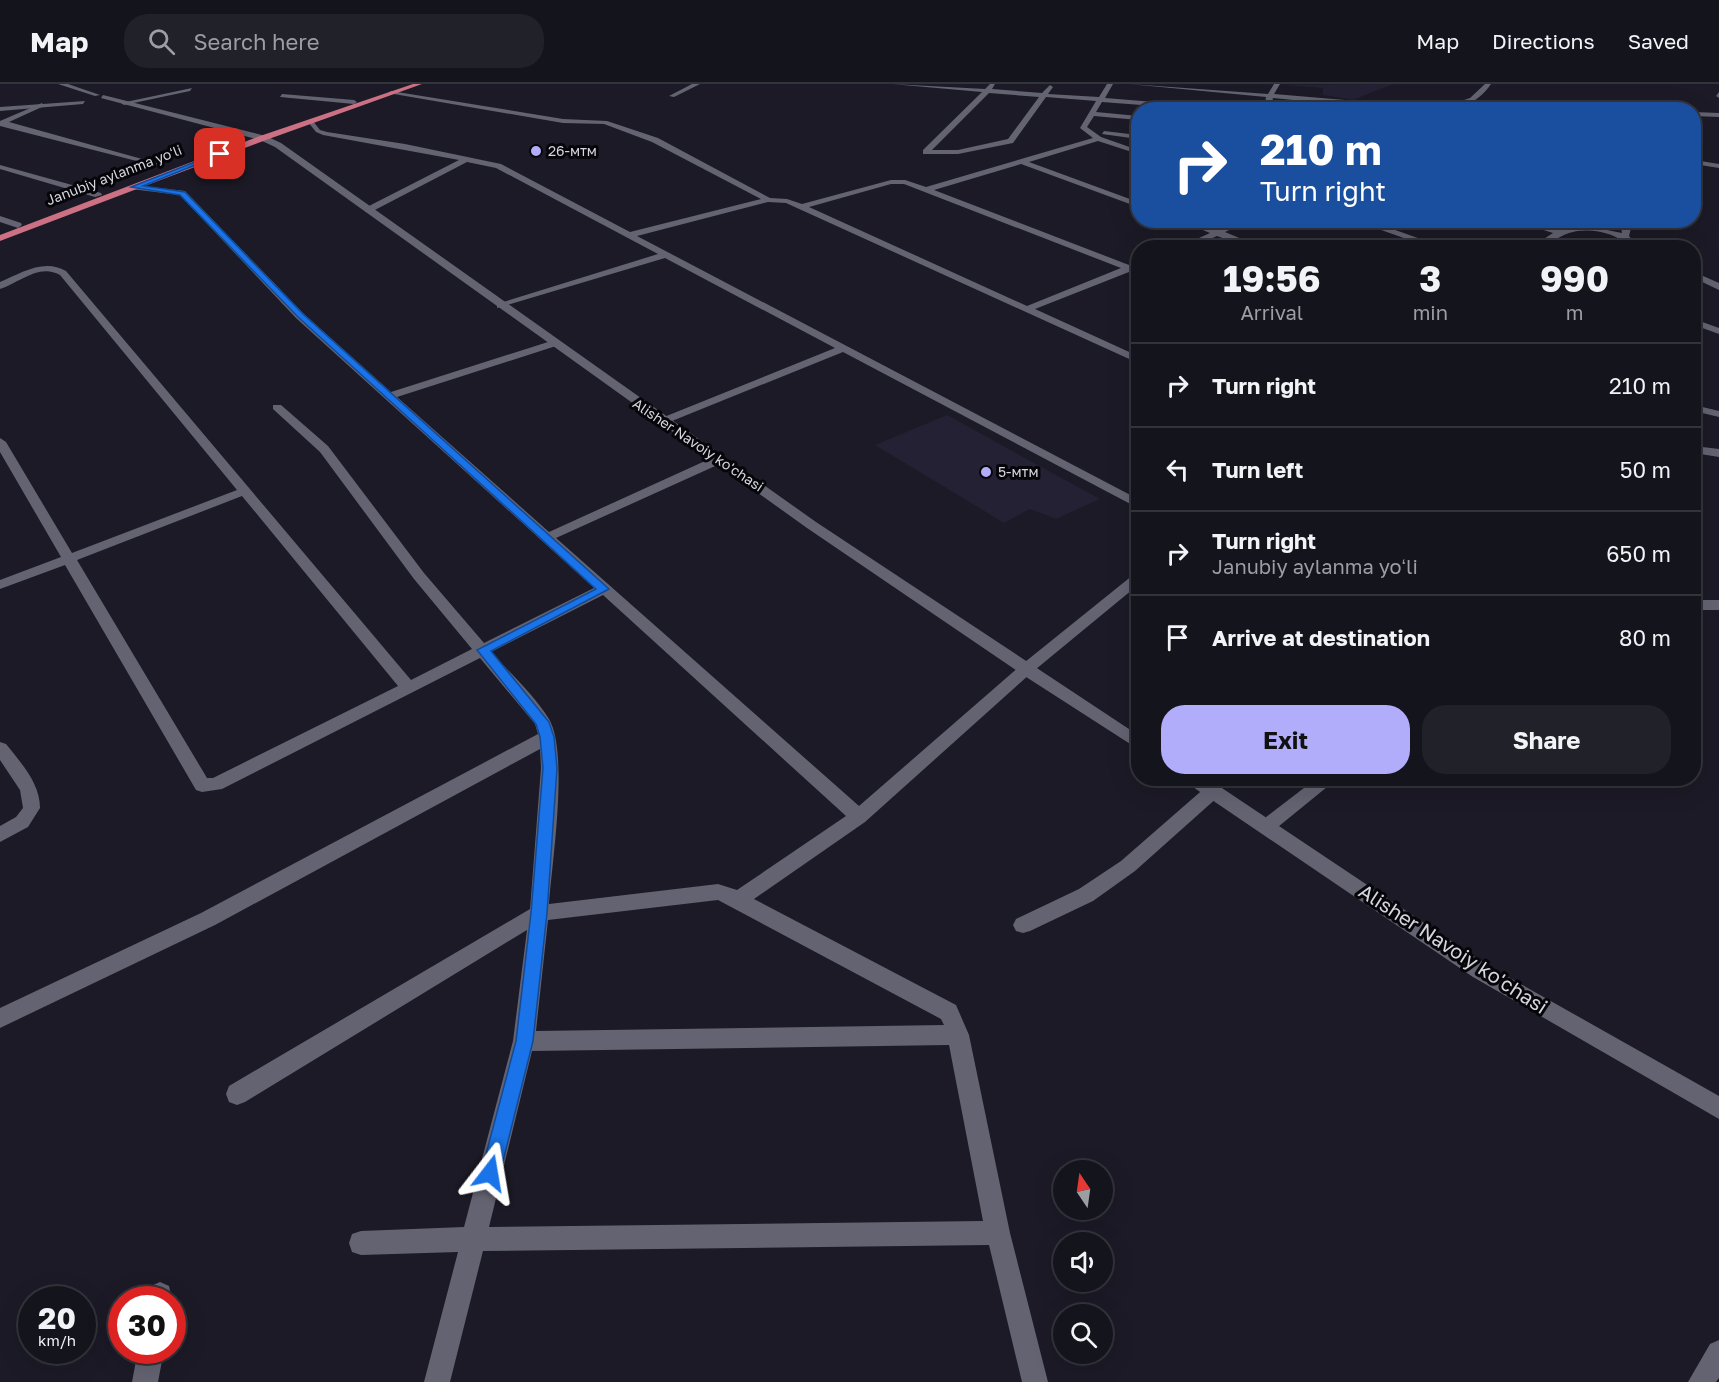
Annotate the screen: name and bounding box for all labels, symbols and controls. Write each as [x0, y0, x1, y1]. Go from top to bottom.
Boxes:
search box [124, 14, 544, 68]
text: Map [30, 25, 88, 58]
icon: search [145, 25, 178, 58]
text: Search here [193, 28, 319, 55]
text: Map [1416, 28, 1459, 54]
text: Directions [1492, 28, 1595, 54]
text: Saved [1628, 28, 1689, 54]
text: 210 m [1260, 124, 1382, 174]
icon: right [1161, 126, 1239, 204]
pin [194, 128, 245, 179]
icon: arrive [203, 137, 236, 170]
street label: Janubiy aylanma yoʻli [44, 141, 184, 208]
place label: 26-мтм [548, 142, 597, 159]
marker: 26-мтм [529, 144, 543, 158]
text: Turn right [1260, 175, 1386, 207]
text: 19:56 [1223, 257, 1321, 300]
text: 3 [1419, 257, 1441, 300]
text: 990 [1540, 257, 1609, 300]
text: Arrival [1240, 300, 1303, 324]
text: min [1413, 300, 1448, 324]
text: m [1566, 300, 1583, 324]
icon: right [1161, 369, 1194, 402]
text: Turn right [1212, 372, 1316, 399]
text: 210 m [1609, 372, 1671, 399]
street label: Alisher Navoiy ko'chasi [630, 395, 767, 495]
icon: left [1161, 453, 1194, 486]
text: Turn left [1212, 456, 1303, 483]
text: 50 m [1620, 456, 1671, 483]
place label: 5-мтм [998, 463, 1038, 480]
marker: 5-мтм [979, 465, 993, 479]
text: Turn right [1212, 527, 1316, 554]
icon: right [1161, 537, 1194, 570]
text: 650 m [1606, 540, 1671, 567]
text: Janubiy aylanma yoʻli [1212, 554, 1418, 578]
icon: arrive [1161, 621, 1194, 654]
text: Arrive at destination [1212, 624, 1430, 651]
text: 80 m [1619, 624, 1671, 651]
button: Exit [1161, 705, 1410, 774]
button: Share [1422, 705, 1671, 774]
street label: Alisher Navoiy ko'chasi [1355, 878, 1552, 1018]
position arrow [458, 1141, 522, 1205]
north arrow [1053, 1160, 1113, 1220]
map controls [1053, 1160, 1113, 1364]
button: sound [1053, 1232, 1113, 1292]
speed limit sign: 30 [108, 1286, 186, 1364]
text: 20 [38, 1300, 76, 1336]
button: search [1053, 1304, 1113, 1364]
text: km/h [38, 1331, 76, 1349]

